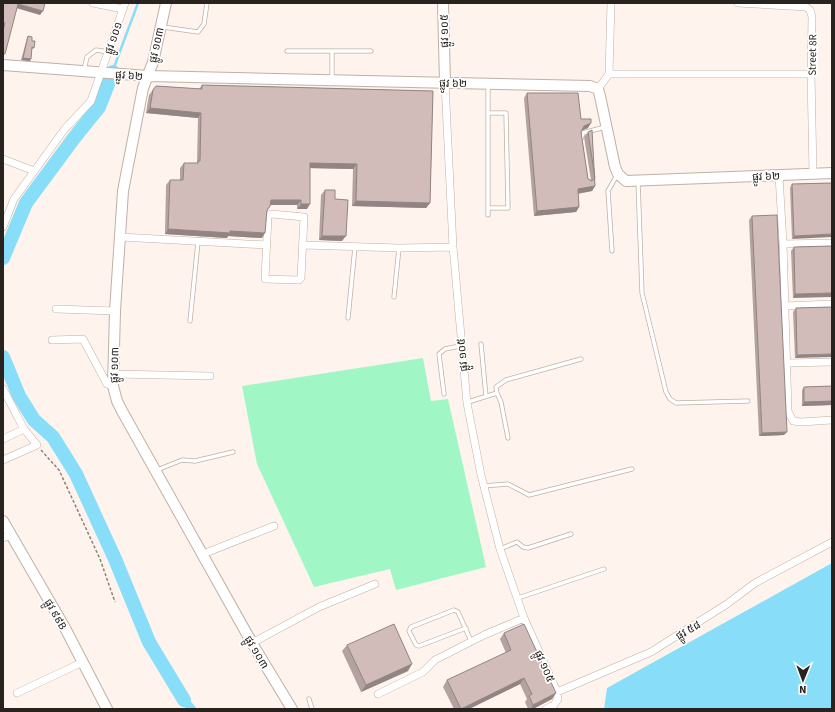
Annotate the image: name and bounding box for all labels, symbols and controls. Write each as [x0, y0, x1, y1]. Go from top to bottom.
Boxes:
street label: ផ្លូវ ១០៥ [437, 14, 455, 48]
street label: ផ្លូវ ១០១ [101, 20, 128, 57]
street label: ផ្លូវ ១០៣ [145, 26, 170, 65]
street label: Street 8R [805, 34, 820, 76]
street label: ផ្លូវ ៦២ [114, 67, 143, 86]
street label: ផ្លូវ ៦២ [439, 76, 467, 93]
street label: ផ្លូវ ៦២ [752, 169, 780, 187]
street label: ផ្លូវ ១០៥ [453, 337, 474, 373]
street label: ផ្លូវ ១០៣ [107, 347, 125, 383]
street label: ផ្លូវ ៩៩B [39, 596, 71, 634]
street label: ផ្លូវ ៥៨ [673, 617, 705, 646]
street label: ផ្លូវ ១០៣ [239, 633, 272, 673]
street label: ផ្លូវ ១០៥ [529, 648, 558, 686]
north arrow [783, 660, 823, 700]
text: N [799, 682, 807, 697]

